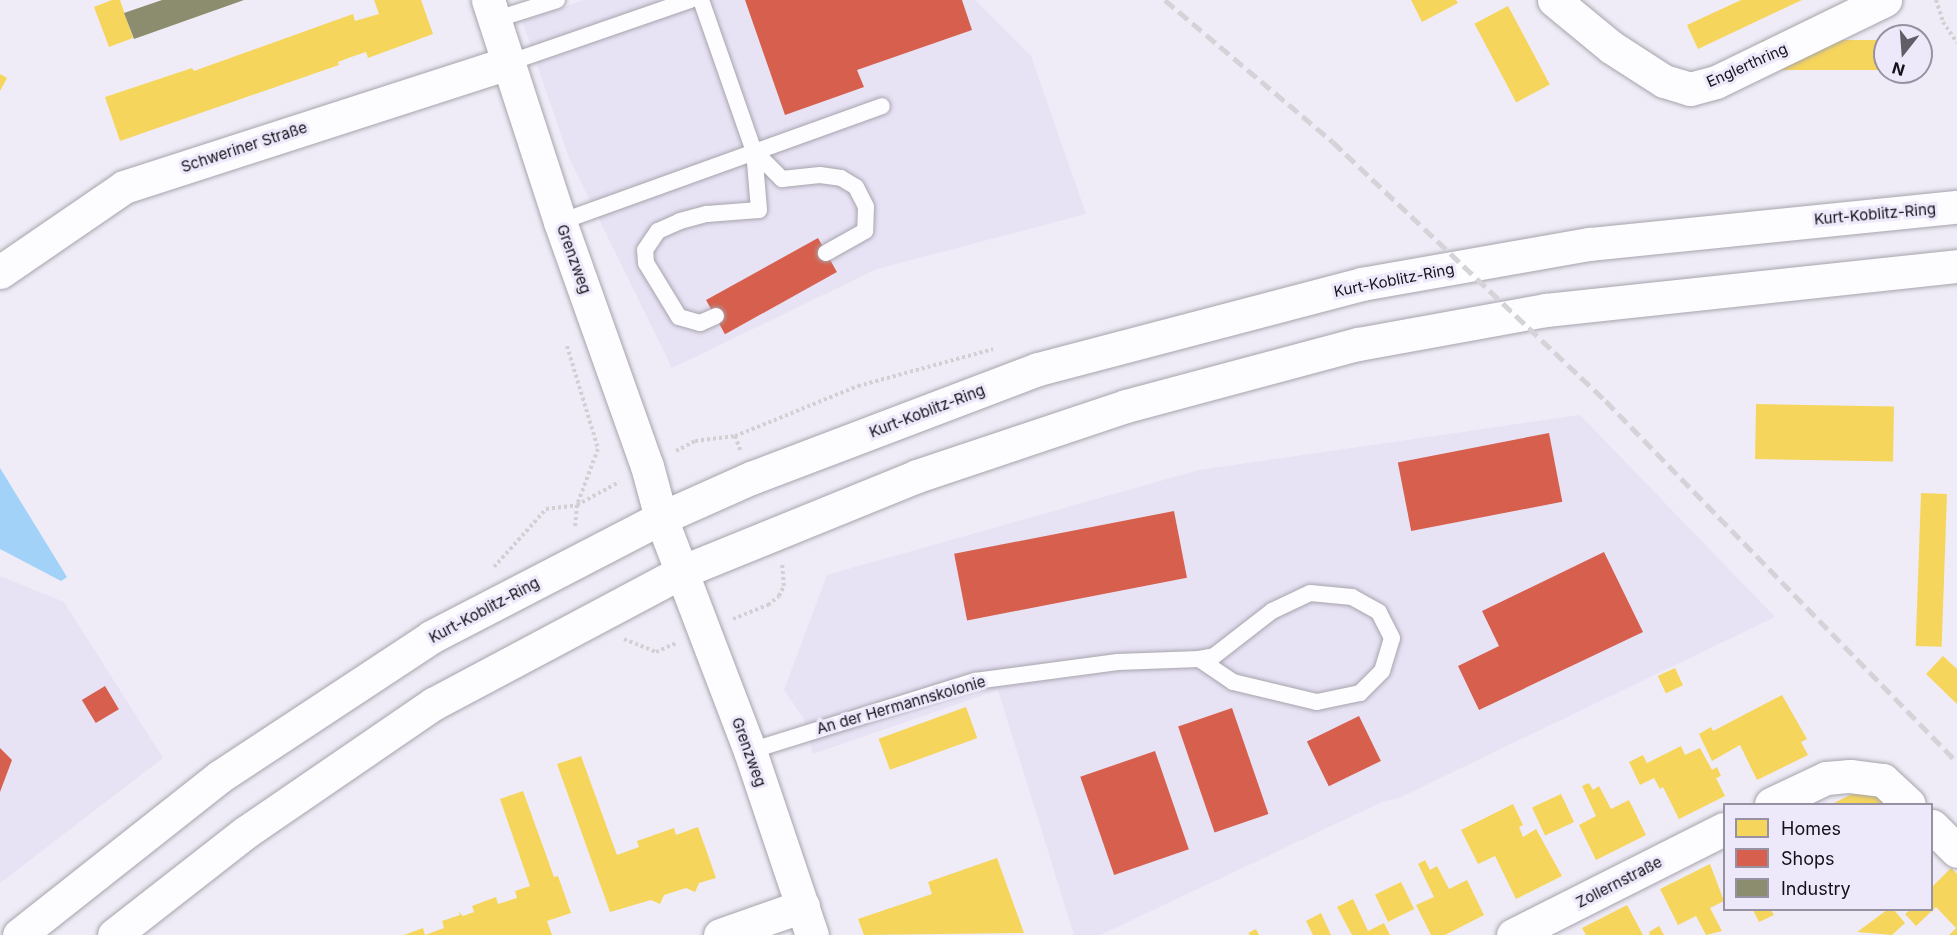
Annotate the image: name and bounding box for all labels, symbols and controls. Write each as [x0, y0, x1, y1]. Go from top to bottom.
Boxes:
north arrow [1873, 24, 1933, 84]
street label: Englerthring [1704, 39, 1790, 91]
text: N [1890, 58, 1907, 81]
street label: Schweriner Straße [179, 118, 309, 176]
street label: Kurt-Koblitz-Ring [1813, 200, 1937, 228]
street label: Grenzweg [553, 222, 595, 296]
street label: Kurt-Koblitz-Ring [1332, 260, 1456, 300]
street label: Kurt-Koblitz-Ring [867, 381, 987, 441]
street label: Kurt-Koblitz-Ring [426, 573, 542, 647]
street label: An der Hermannskolonie [814, 672, 988, 738]
street label: Grenzweg [728, 715, 770, 789]
legend [1723, 803, 1933, 911]
text: Homes [1781, 818, 1841, 839]
text: Shops [1781, 848, 1835, 869]
street label: Zollernstraße [1573, 853, 1665, 911]
text: Industry [1781, 878, 1851, 899]

